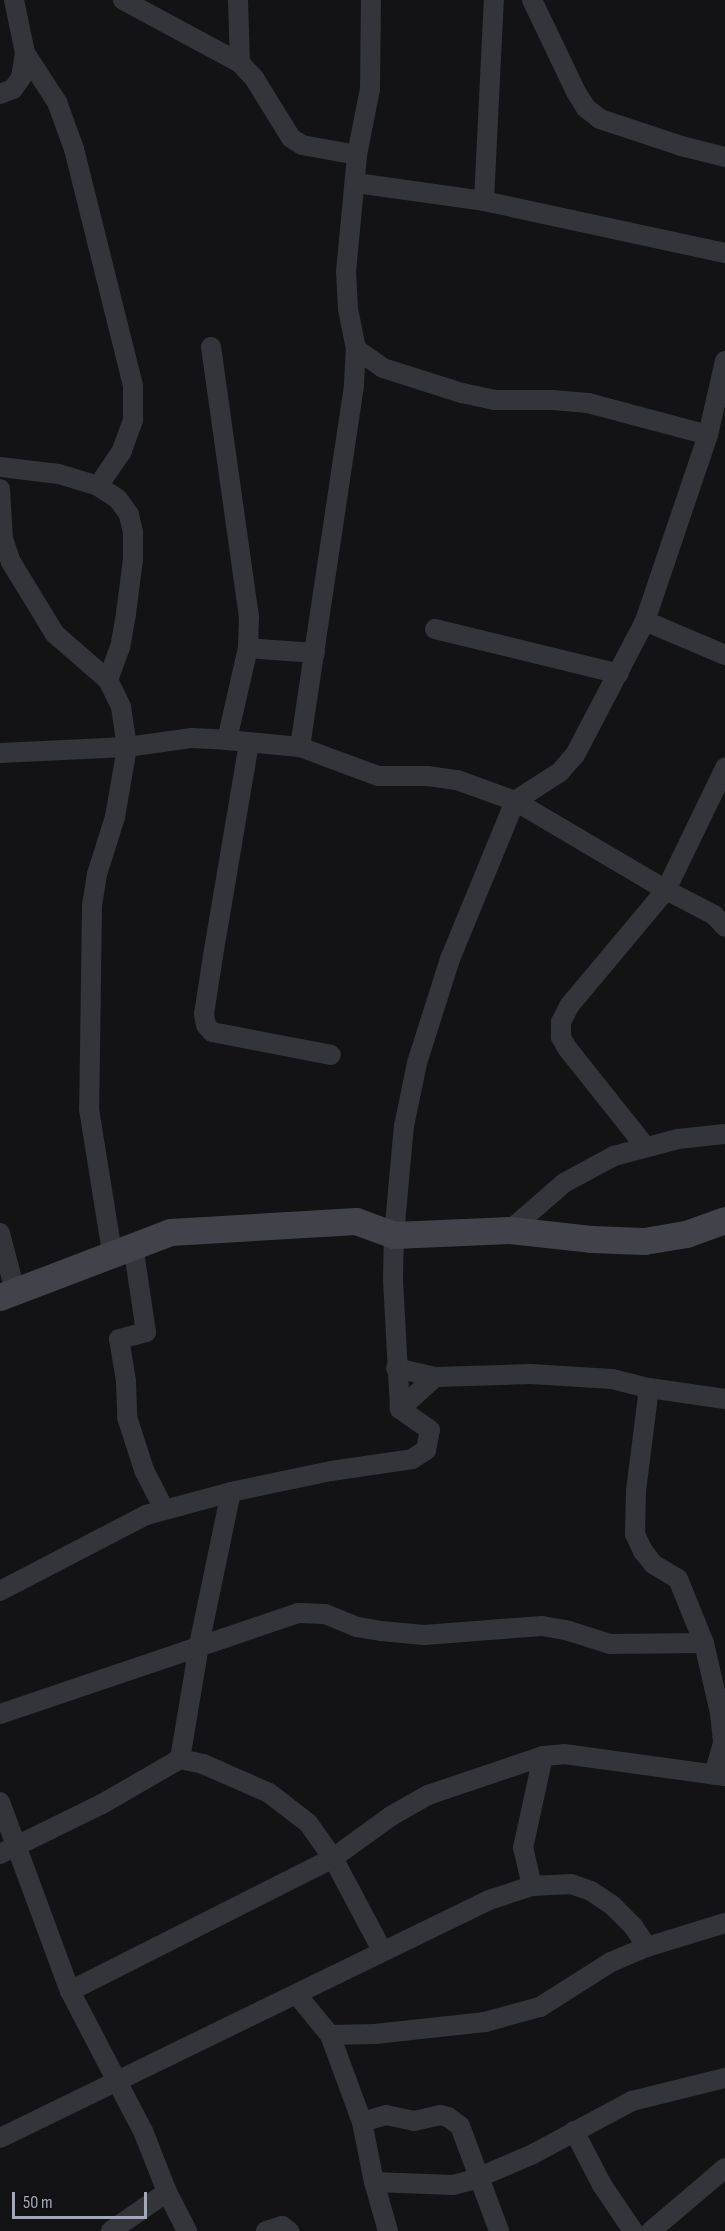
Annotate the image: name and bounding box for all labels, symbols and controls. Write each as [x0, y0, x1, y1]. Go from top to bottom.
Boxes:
scale bar [15, 2180, 150, 2218]
text: 50 m [23, 2192, 53, 2213]

